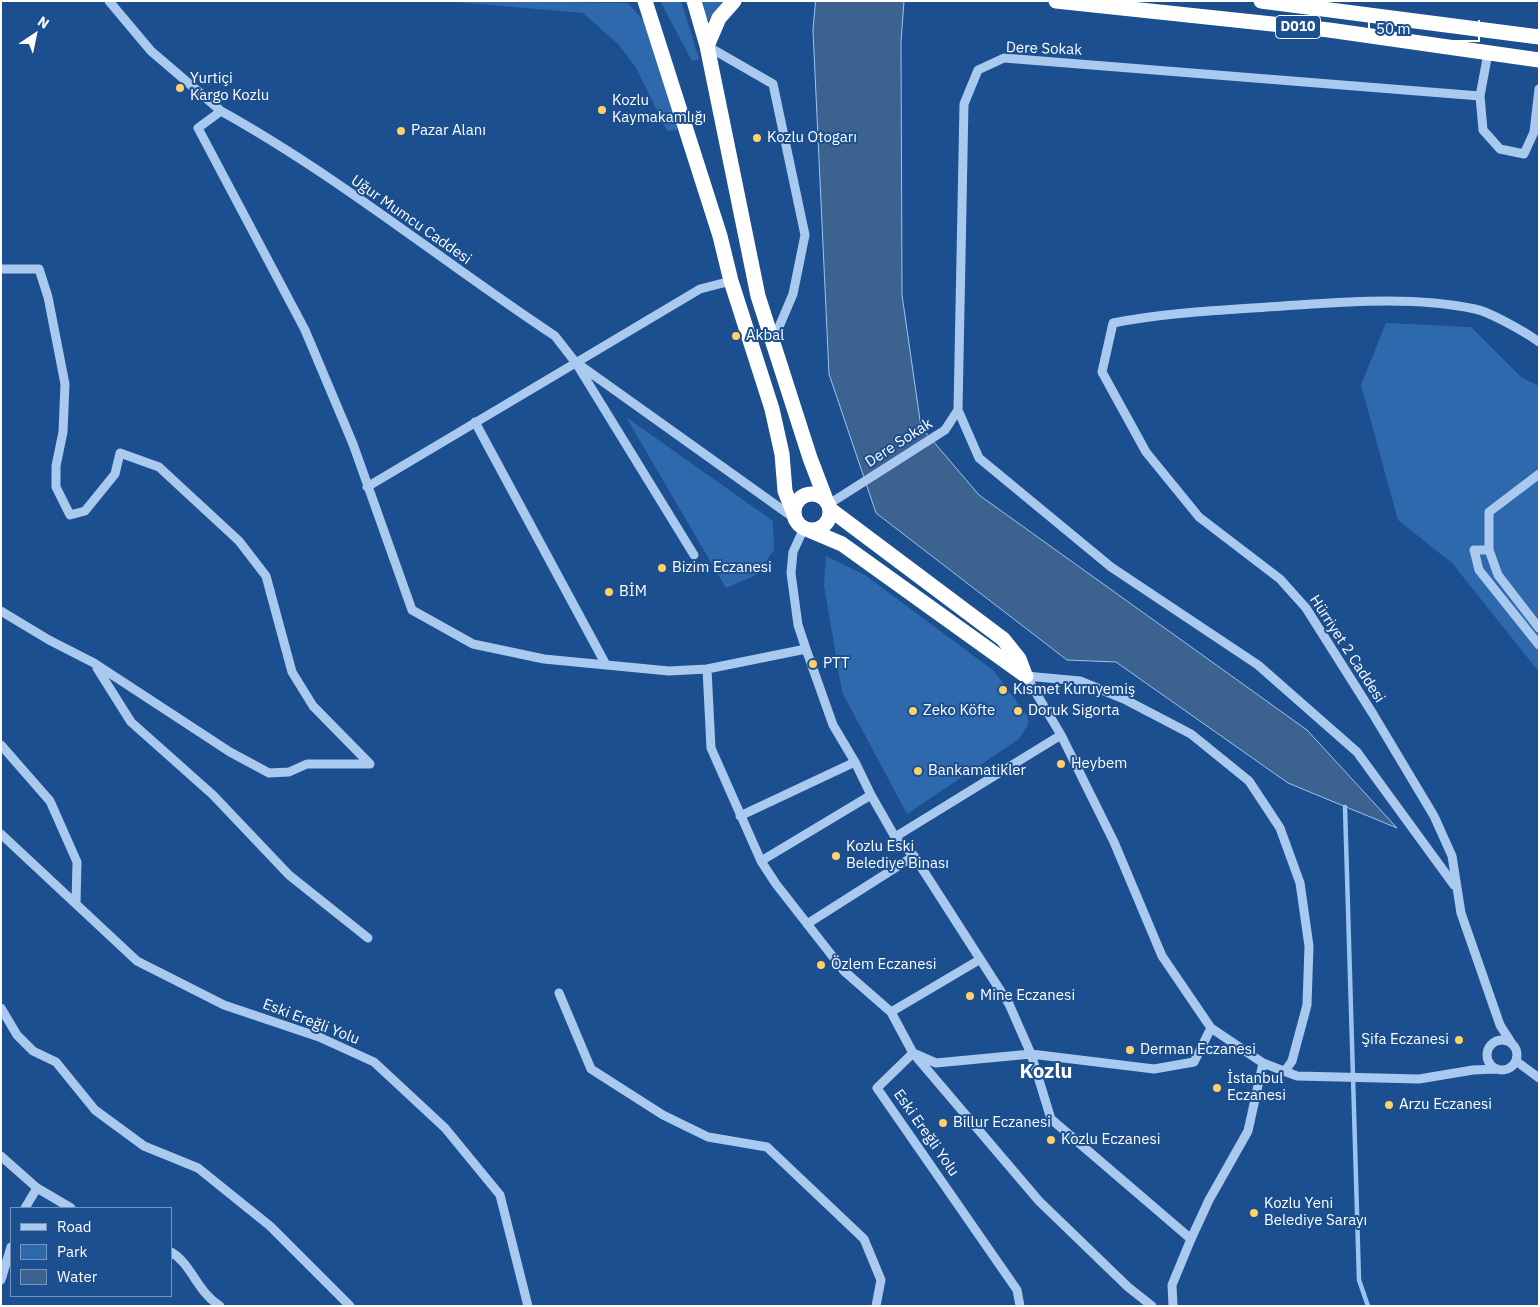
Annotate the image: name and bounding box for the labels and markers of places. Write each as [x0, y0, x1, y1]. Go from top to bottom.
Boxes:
place label: Yurtiçi Kargo Kozlu [190, 70, 269, 105]
marker: Yurtiçi Kargo Kozlu [174, 82, 186, 94]
place label: Kozlu Kaymakamlığı [612, 92, 706, 127]
marker: Kozlu Kaymakamlığı [596, 104, 608, 116]
place label: Pazar Alanı [411, 122, 486, 140]
marker: Pazar Alanı [395, 125, 407, 137]
place label: Kozlu Otogarı [767, 129, 857, 147]
marker: Kozlu Otogarı [751, 132, 763, 144]
place label: Akbal [746, 327, 784, 345]
marker: Akbal [730, 330, 742, 342]
place label: Bizim Eczanesi [672, 559, 772, 577]
marker: Bizim Eczanesi [656, 562, 668, 574]
place label: BİM [619, 583, 647, 601]
marker: BİM [603, 586, 615, 598]
place label: PTT [823, 655, 850, 673]
marker: PTT [807, 658, 819, 670]
place label: Kısmet Kuruyemiş [1013, 681, 1135, 699]
marker: Kısmet Kuruyemiş [997, 684, 1009, 696]
place label: Zeko Köfte [923, 702, 995, 720]
place label: Doruk Sigorta [1028, 702, 1119, 720]
marker: Zeko Köfte [907, 705, 919, 717]
marker: Doruk Sigorta [1012, 705, 1024, 717]
place label: Heybem [1071, 755, 1127, 773]
marker: Heybem [1055, 758, 1067, 770]
place label: Bankamatikler [928, 762, 1026, 780]
marker: Bankamatikler [912, 765, 924, 777]
place label: Kozlu Eski Belediye Binası [846, 838, 949, 873]
marker: Kozlu Eski Belediye Binası [830, 850, 842, 862]
place label: Özlem Eczanesi [831, 956, 936, 974]
marker: Özlem Eczanesi [815, 959, 827, 971]
place label: Mine Eczanesi [980, 987, 1075, 1005]
marker: Mine Eczanesi [964, 990, 976, 1002]
place label: Şifa Eczanesi [1361, 1031, 1449, 1049]
marker: Şifa Eczanesi [1453, 1034, 1465, 1046]
place label: Derman Eczanesi [1140, 1041, 1256, 1059]
marker: Derman Eczanesi [1124, 1044, 1136, 1056]
place label: İstanbul Eczanesi [1227, 1070, 1286, 1105]
marker: İstanbul Eczanesi [1211, 1082, 1223, 1094]
place label: Arzu Eczanesi [1399, 1096, 1492, 1114]
marker: Arzu Eczanesi [1383, 1099, 1395, 1111]
place label: Billur Eczanesi [953, 1114, 1051, 1132]
marker: Billur Eczanesi [937, 1117, 949, 1129]
place label: Kozlu Eczanesi [1061, 1131, 1160, 1149]
marker: Kozlu Eczanesi [1045, 1134, 1057, 1146]
place label: Kozlu Yeni Belediye Sarayı [1264, 1195, 1367, 1230]
marker: Kozlu Yeni Belediye Sarayı [1248, 1207, 1260, 1219]

